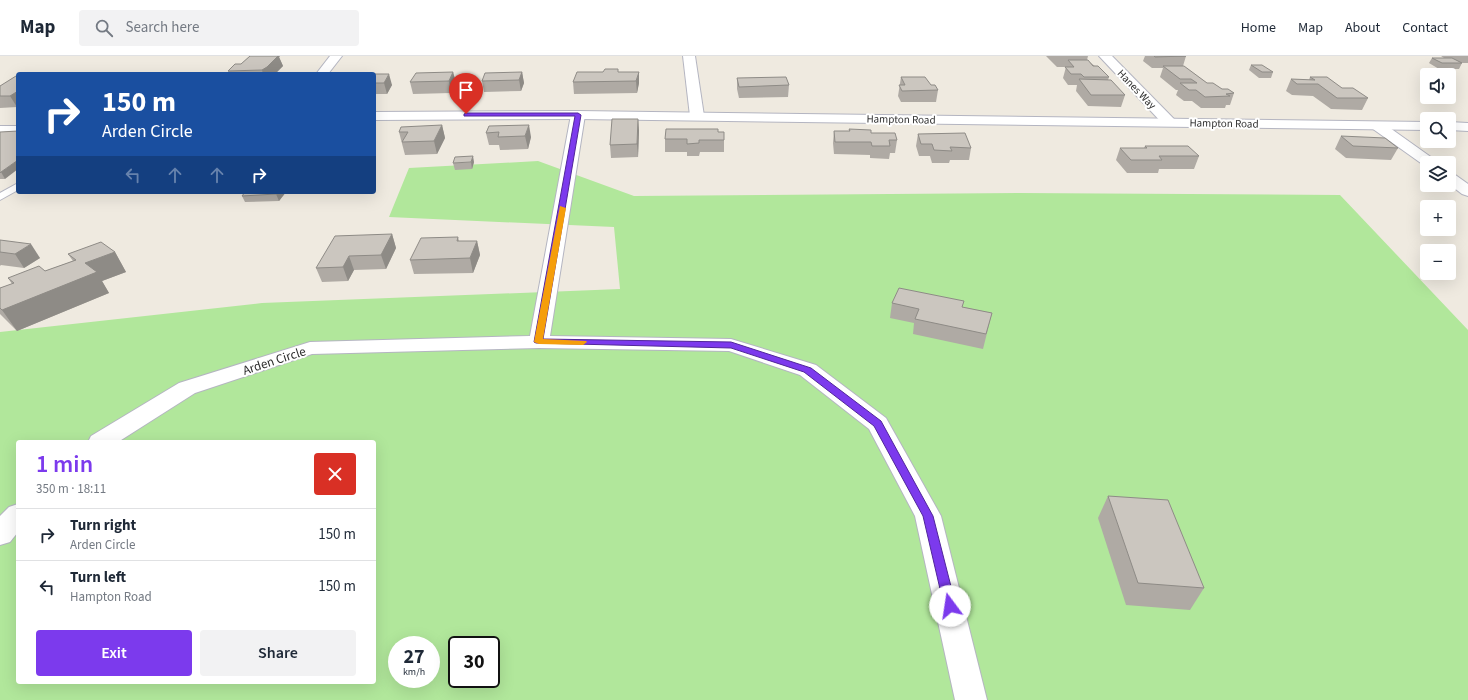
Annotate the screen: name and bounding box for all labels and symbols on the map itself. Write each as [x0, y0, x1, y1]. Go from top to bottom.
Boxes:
street label: Hanes Way [1114, 66, 1159, 113]
pin [449, 73, 483, 114]
street label: Hampton Road [866, 111, 936, 128]
street label: Hampton Road [1189, 115, 1259, 132]
street label: Arden Circle [240, 342, 308, 380]
position arrow [929, 585, 971, 627]
speed limit sign: 30 [448, 636, 500, 688]

